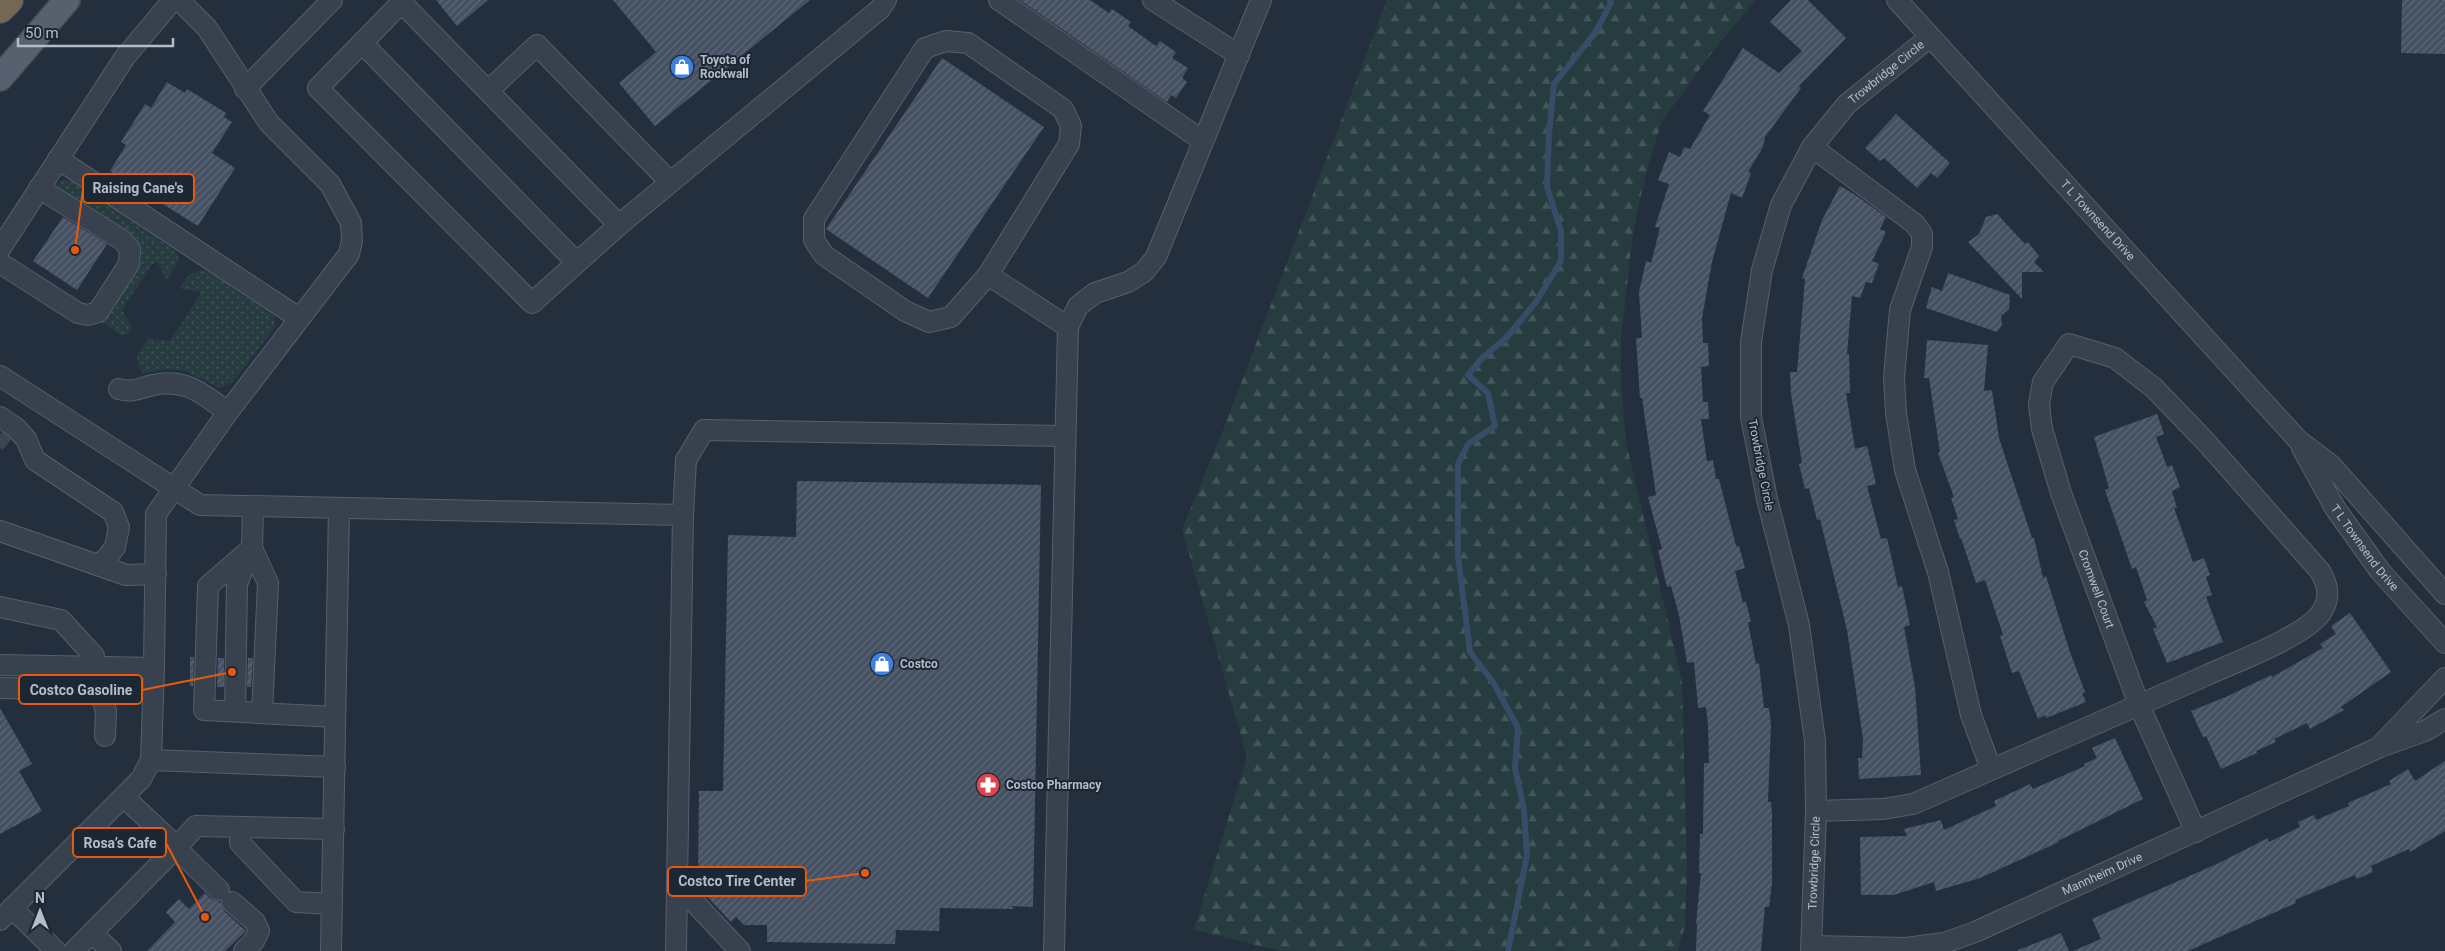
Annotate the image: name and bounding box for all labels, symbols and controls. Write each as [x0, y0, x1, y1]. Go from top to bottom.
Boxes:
scale bar [18, 15, 172, 47]
text: 50 m [25, 24, 59, 42]
street label: Trowbridge Circle [1846, 37, 1927, 107]
place label: Toyota of Rockwall [700, 53, 751, 81]
shop icon: Toyota of Rockwall [669, 54, 695, 80]
callout: Raising Cane's [83, 174, 194, 203]
street label: T L Townsend Drive [2057, 177, 2138, 263]
text: Raising Cane's [92, 180, 184, 196]
street label: Trowbridge Circle [1745, 418, 1777, 512]
street label: T L Townsend Drive [2328, 502, 2401, 594]
street label: Cromwell Court [2075, 548, 2117, 630]
shop icon: Costco [869, 651, 895, 677]
place label: Costco [900, 657, 938, 671]
callout: Costco Gasoline [19, 675, 142, 704]
text: Costco Gasoline [30, 682, 133, 698]
pharmacy icon: Costco Pharmacy [975, 772, 1001, 798]
place label: Costco Pharmacy [1006, 778, 1102, 792]
street label: Trowbridge Circle [1805, 816, 1823, 910]
callout: Rosa’s Cafe [73, 828, 166, 857]
text: Rosa’s Cafe [84, 835, 157, 851]
street label: Mannheim Drive [2060, 850, 2144, 898]
callout: Costco Tire Center [668, 867, 806, 896]
text: Costco Tire Center [678, 873, 796, 889]
north arrow [15, 886, 65, 936]
text: N [35, 890, 45, 906]

